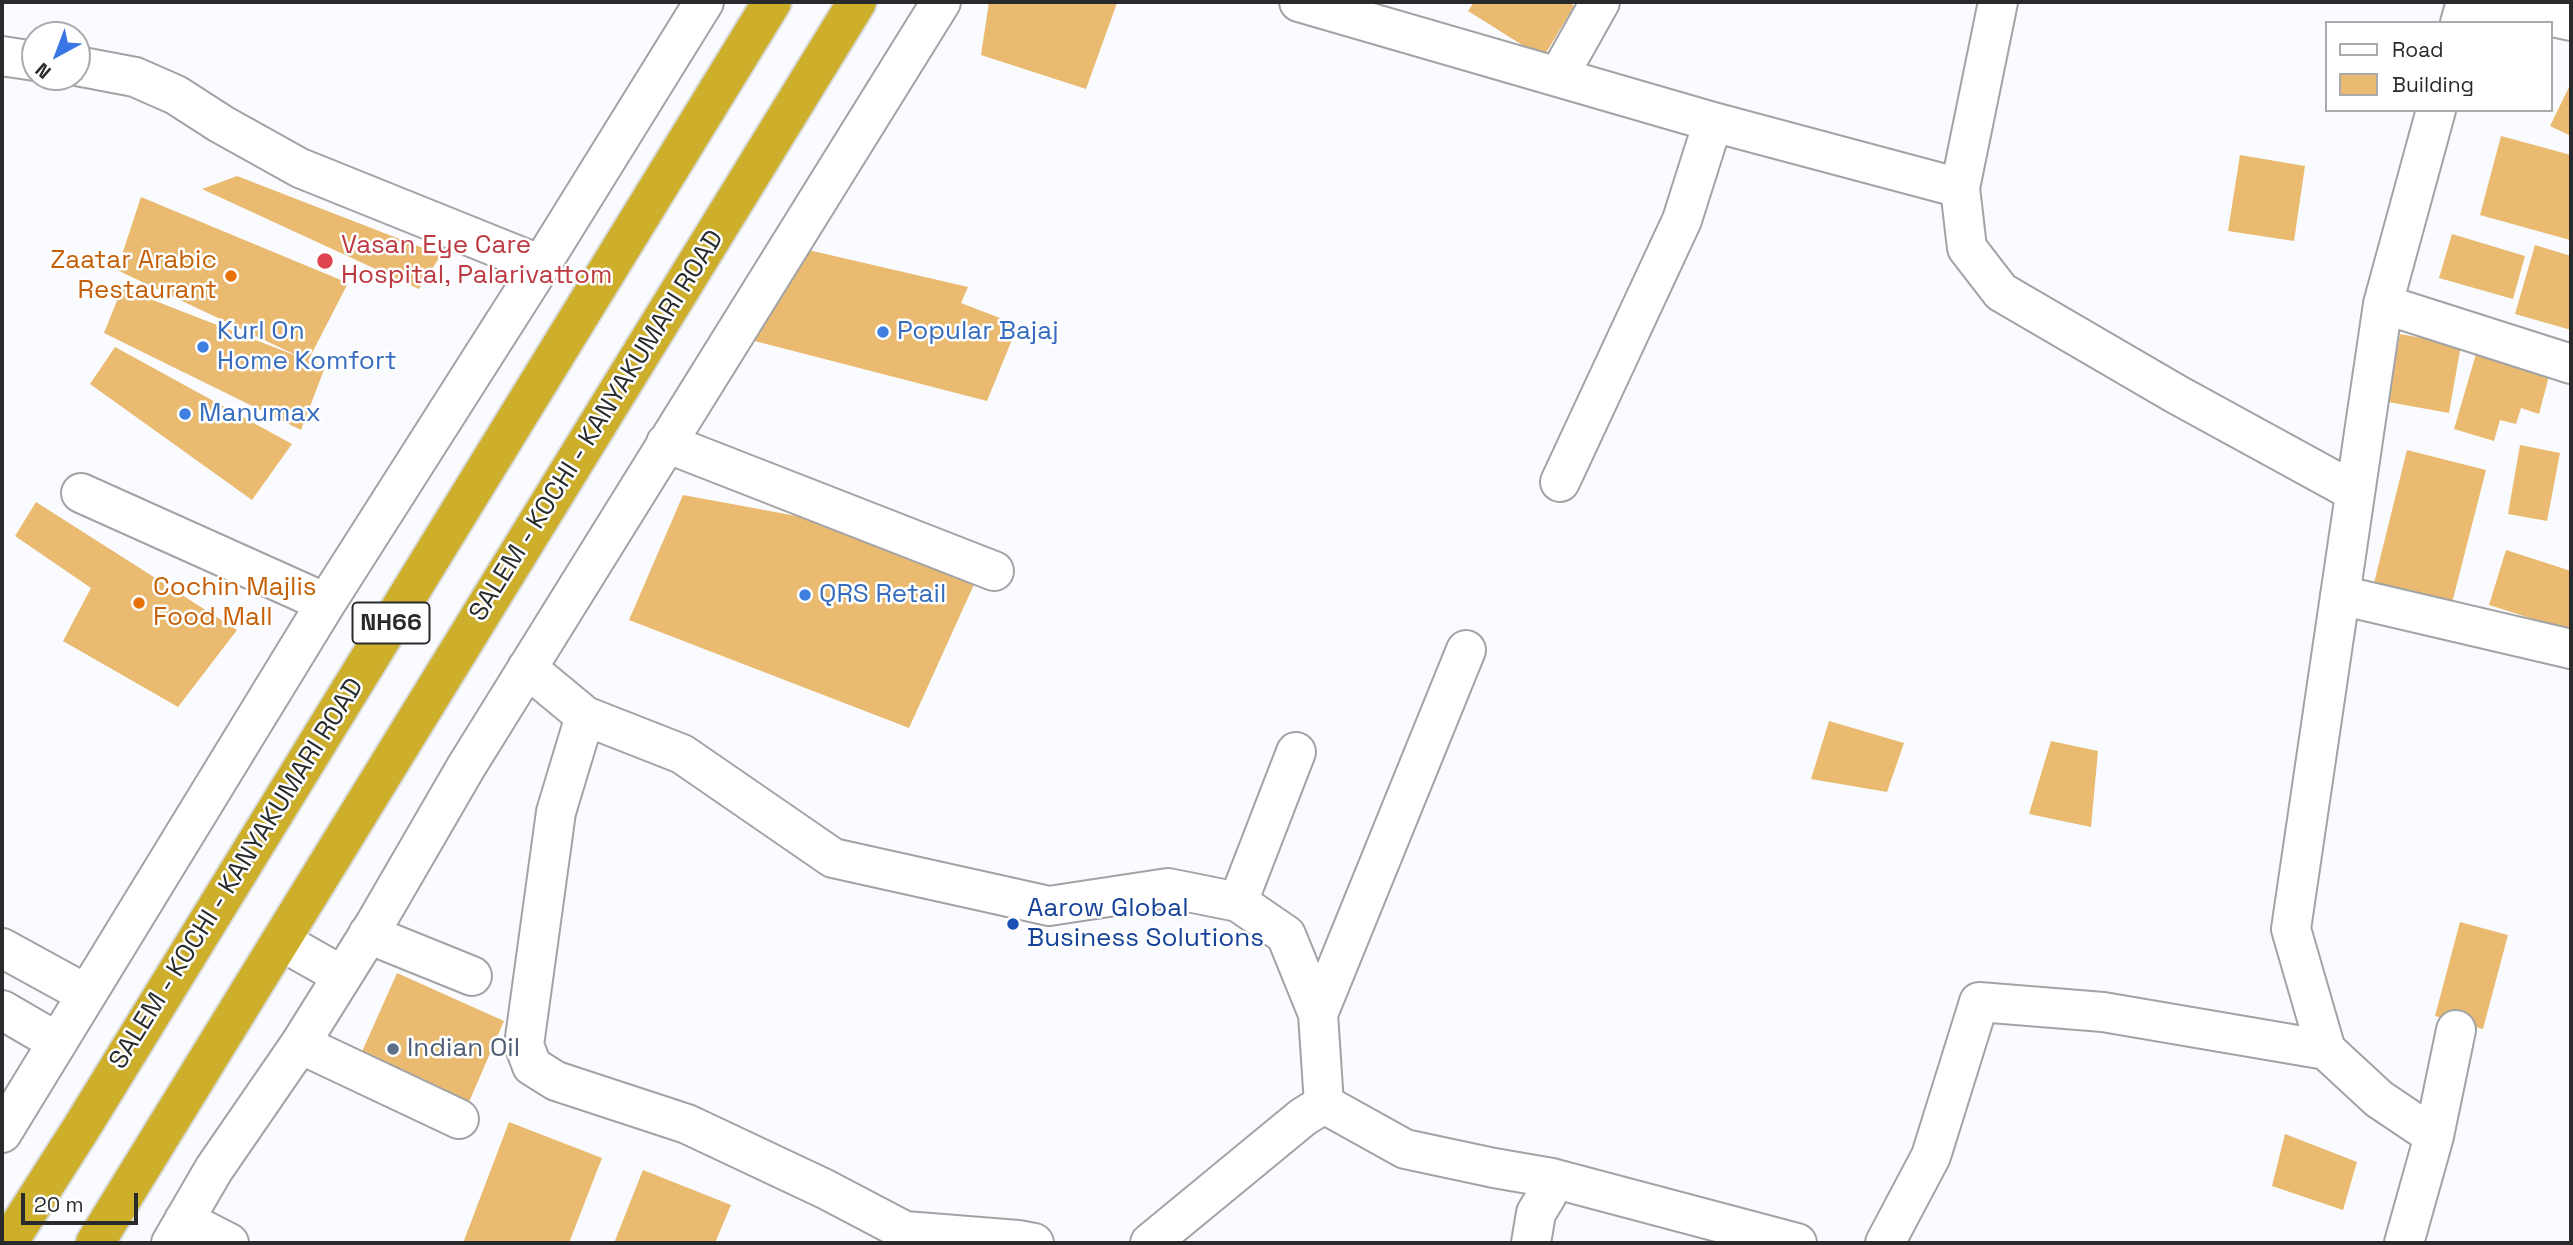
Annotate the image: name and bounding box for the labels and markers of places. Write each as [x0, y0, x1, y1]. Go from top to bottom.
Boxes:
place label: Vasan Eye Care Hospital, Palarivattom [341, 230, 612, 292]
place label: Zaatar Arabic Restaurant [50, 245, 217, 306]
marker: Vasan Eye Care Hospital, Palarivattom [315, 251, 335, 271]
marker: Zaatar Arabic Restaurant [223, 268, 239, 284]
place label: Kurl On Home Komfort [217, 316, 397, 378]
place label: Popular Bajaj [897, 316, 1059, 348]
marker: Popular Bajaj [875, 324, 891, 340]
marker: Kurl On Home Komfort [195, 339, 211, 355]
place label: Manumax [199, 398, 321, 430]
marker: Manumax [177, 406, 193, 422]
place label: Cochin Majlis Food Mall [153, 572, 317, 634]
place label: QRS Retail [819, 579, 946, 611]
marker: QRS Retail [797, 587, 813, 603]
marker: Cochin Majlis Food Mall [131, 595, 147, 611]
place label: Aarow Global Business Solutions [1027, 893, 1264, 954]
marker: Aarow Global Business Solutions [1005, 916, 1021, 932]
place label: Indian Oil [407, 1033, 520, 1065]
marker: Indian Oil [385, 1041, 401, 1057]

